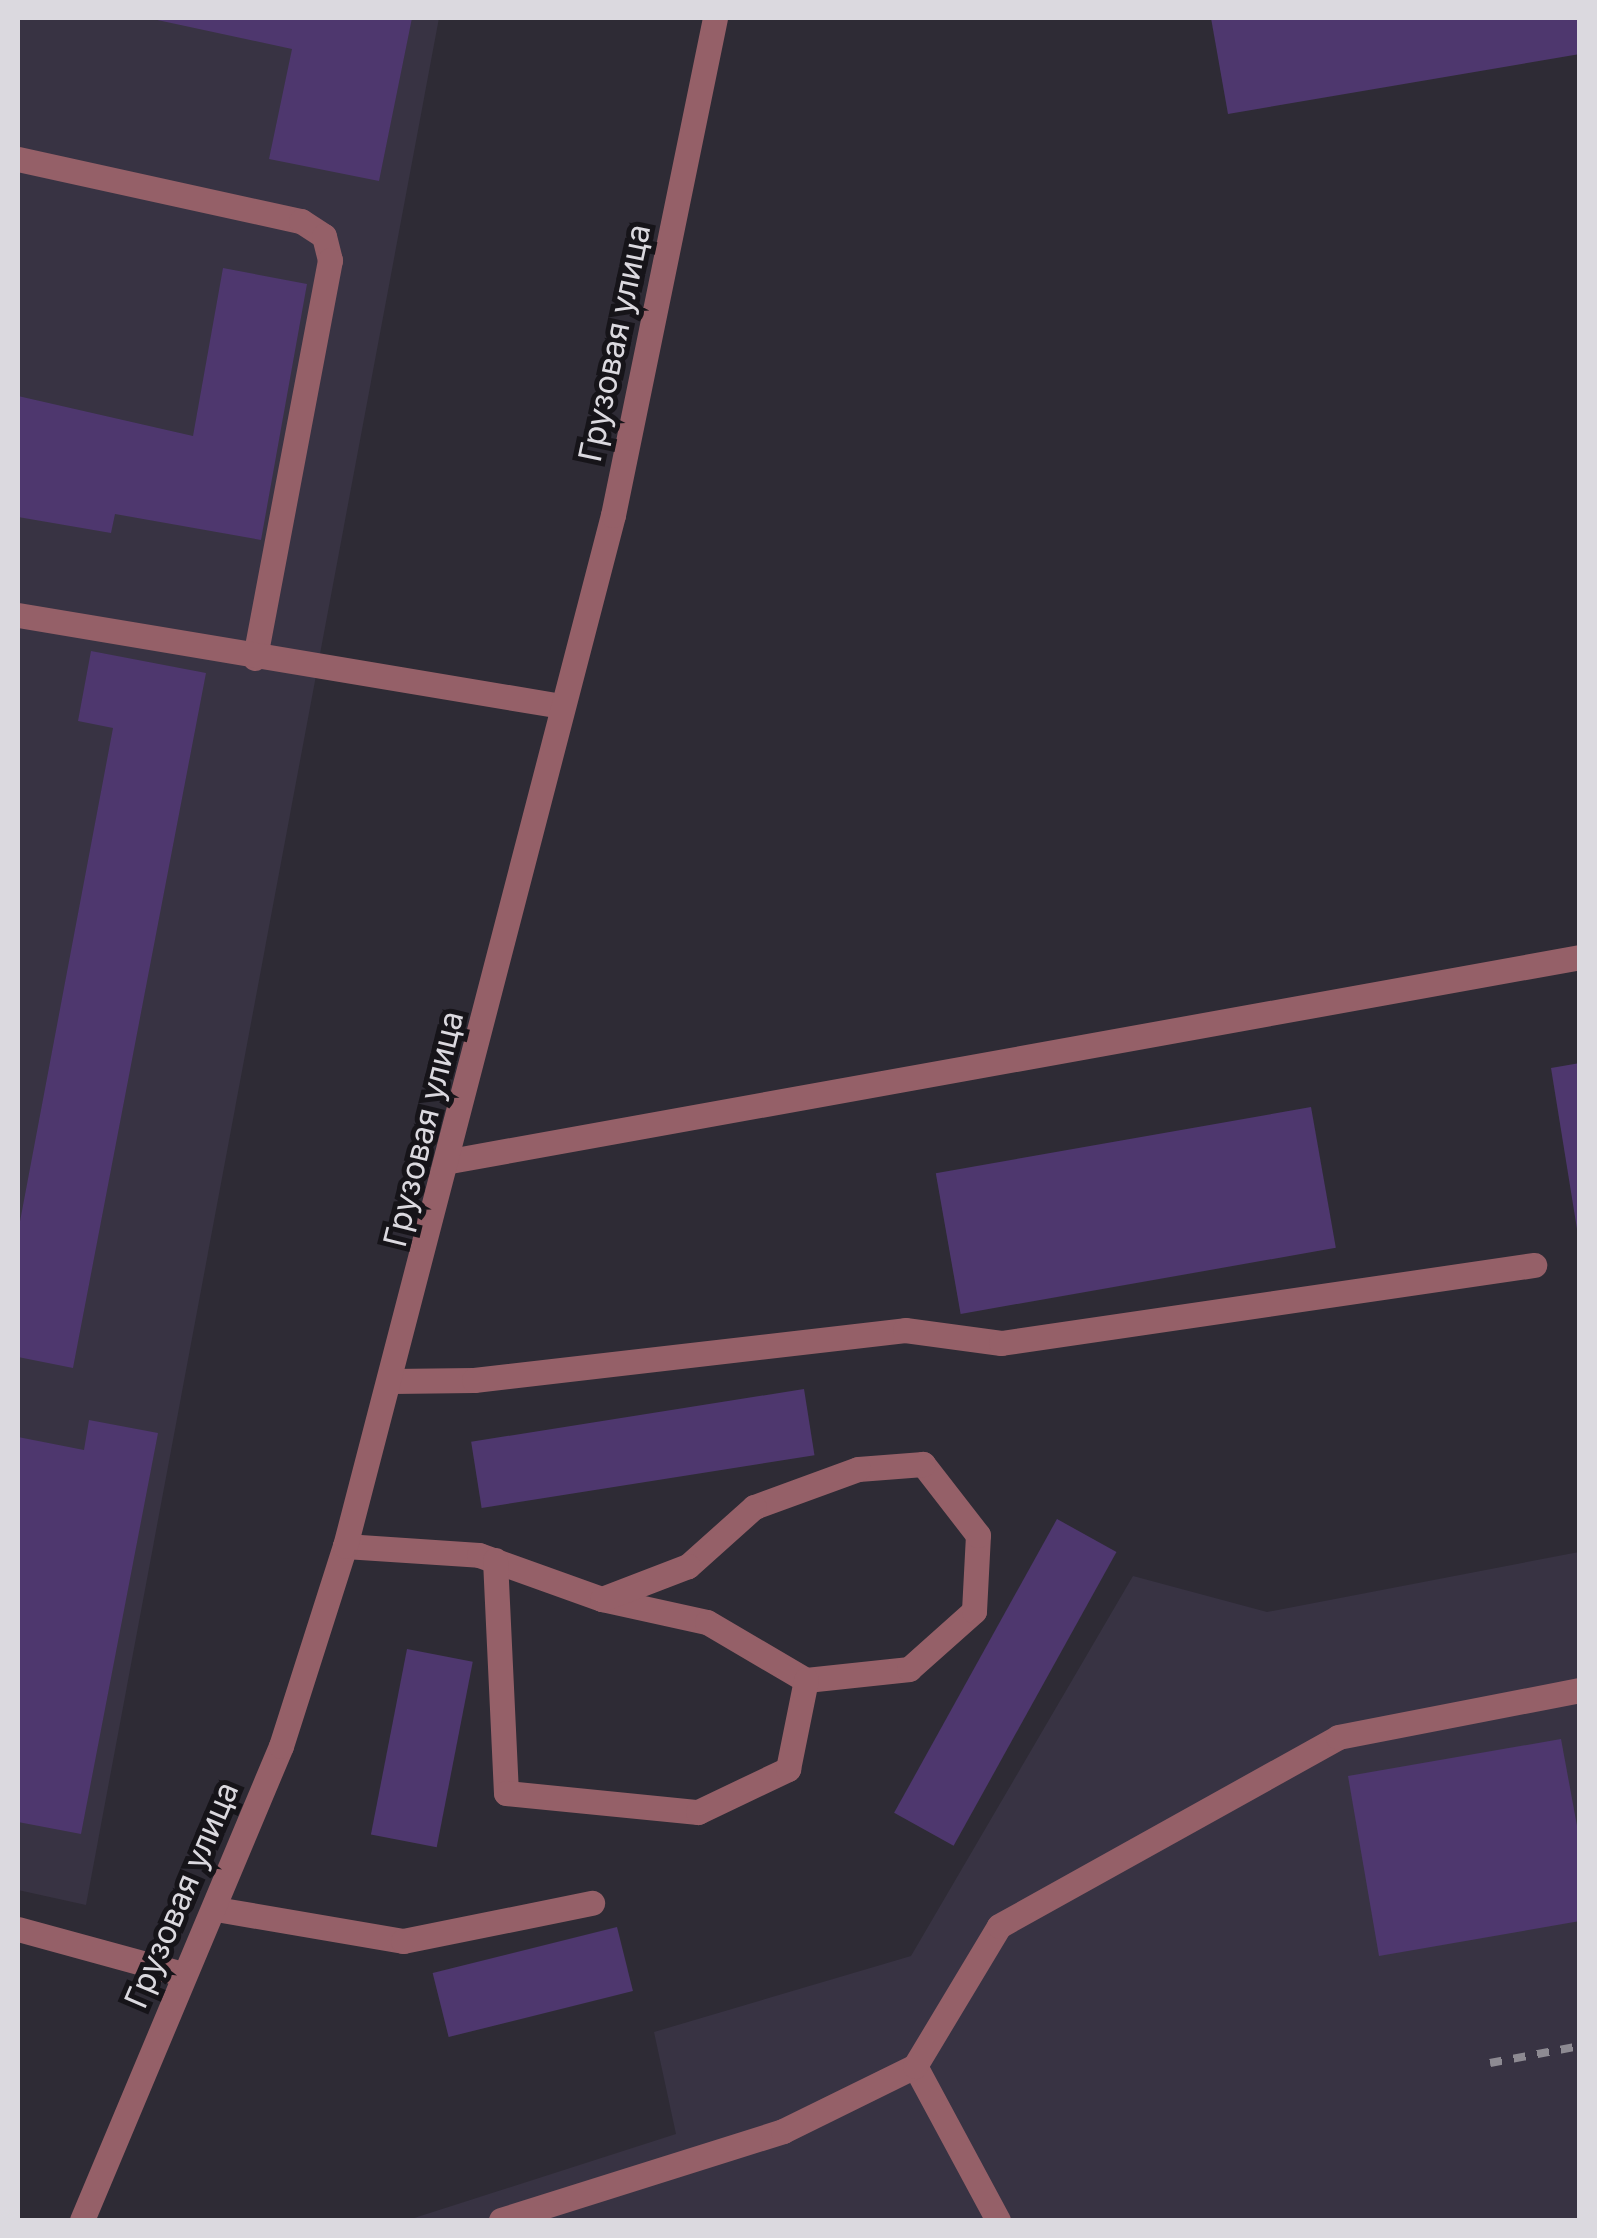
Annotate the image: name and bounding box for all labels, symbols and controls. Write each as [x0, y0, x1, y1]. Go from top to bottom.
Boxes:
street label: Грузовая улица [571, 221, 659, 465]
street label: Грузовая улица [376, 1007, 472, 1251]
street label: Грузовая улица [117, 1776, 247, 2014]

